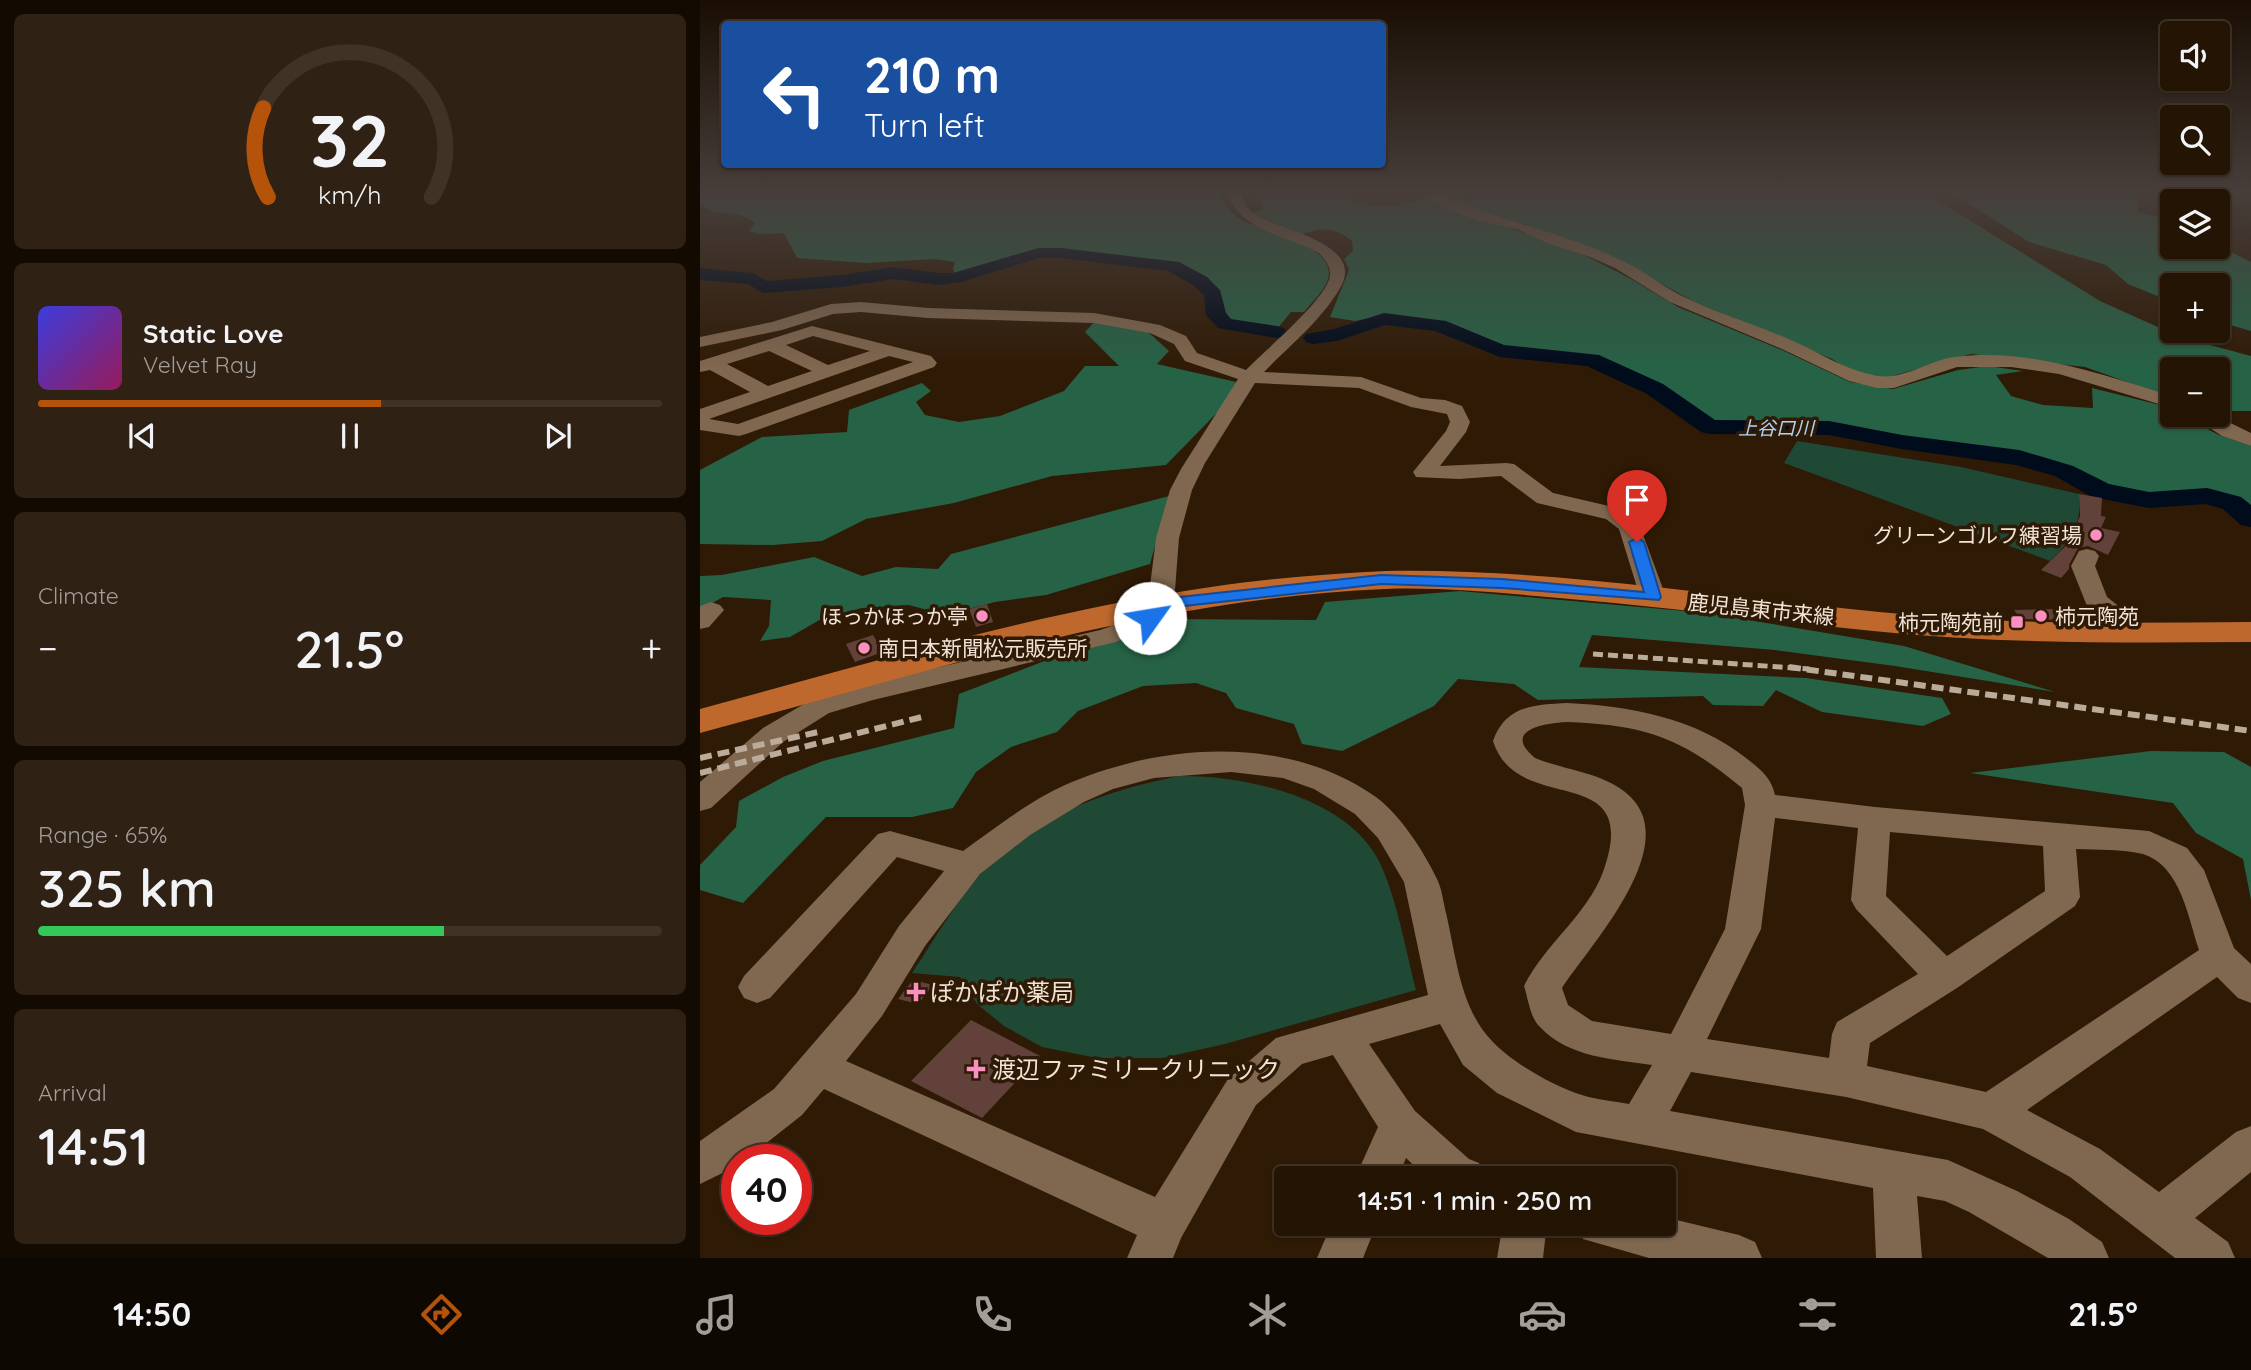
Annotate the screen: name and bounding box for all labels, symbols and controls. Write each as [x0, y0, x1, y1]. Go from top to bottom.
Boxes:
map controls [2160, 21, 2230, 427]
button: sound [2160, 21, 2230, 91]
text: 210 m [864, 44, 1000, 105]
icon: left [749, 49, 840, 140]
text: 32 [310, 95, 390, 186]
text: Turn left [864, 105, 985, 145]
button: search [2160, 105, 2230, 175]
text: km/h [318, 179, 382, 210]
button: layers [2160, 189, 2230, 259]
button: + [2160, 273, 2230, 343]
text: Static Love [143, 317, 284, 350]
text: Velvet Ray [143, 350, 257, 379]
button: − [2160, 357, 2230, 427]
water label: 上谷口川 [1738, 416, 1816, 440]
icon: previous [123, 417, 161, 455]
icon: pause [331, 417, 369, 455]
icon: next [539, 417, 577, 455]
pin [1607, 470, 1667, 542]
icon: arrive [1618, 481, 1656, 519]
place label: グリーンゴルフ練習場 [1873, 522, 2082, 548]
marker: グリーンゴルフ練習場 [2088, 527, 2104, 543]
text: Climate [38, 581, 119, 610]
position arrow [1113, 581, 1187, 655]
street label: 鹿児島東市来線 [1687, 588, 1835, 630]
place label: ほっかほっか亭 [821, 603, 968, 629]
place label: 柿元陶苑 [2055, 603, 2139, 629]
marker: ほっかほっか亭 [974, 608, 990, 624]
marker: 柿元陶苑 [2033, 608, 2049, 624]
place label: 柿元陶苑前 [1898, 609, 2003, 635]
marker: 柿元陶苑前 [2009, 614, 2025, 630]
text: 21.5° [294, 616, 404, 681]
text: − [38, 624, 58, 672]
text: + [641, 624, 662, 672]
place label: 南日本新聞松元販売所 [878, 635, 1088, 661]
marker: 南日本新聞松元販売所 [856, 640, 872, 656]
text: Range · 65% [38, 820, 167, 849]
text: 325 km [38, 855, 216, 920]
place label: ぽかぽか薬局 [930, 977, 1074, 1007]
marker: ぽかぽか薬局 [908, 984, 924, 1000]
place label: 渡辺ファミリークリニック [992, 1054, 1280, 1084]
marker: 渡辺ファミリークリニック [966, 1059, 986, 1079]
text: Arrival [38, 1078, 107, 1107]
text: 14:51 [38, 1113, 149, 1178]
speed limit sign: 40 [721, 1144, 812, 1235]
text: 14:51 · 1 min · 250 m [1358, 1184, 1592, 1217]
icon: directions [417, 1290, 466, 1339]
icon: music [692, 1290, 741, 1339]
icon: phone [968, 1290, 1017, 1339]
icon: climate [1243, 1290, 1292, 1339]
icon: car [1518, 1290, 1567, 1339]
icon: filters [1793, 1290, 1842, 1339]
text: 14:50 [113, 1294, 191, 1334]
text: 21.5° [2068, 1294, 2138, 1334]

